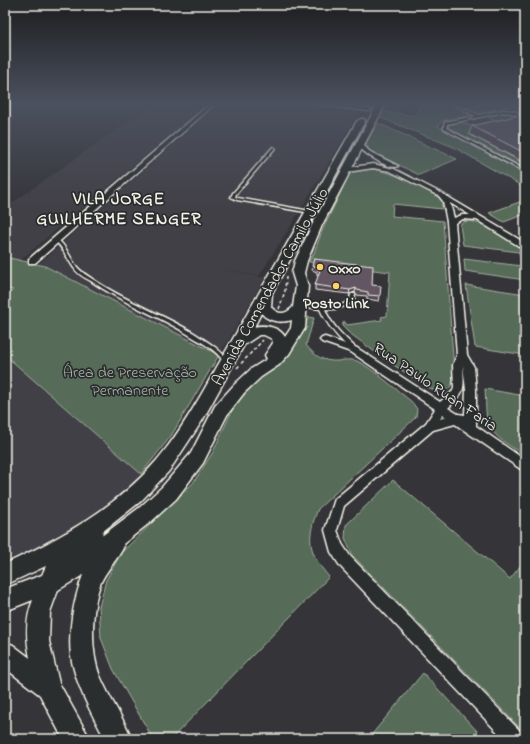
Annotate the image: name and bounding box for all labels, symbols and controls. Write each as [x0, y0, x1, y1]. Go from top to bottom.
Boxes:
street label: Avenida Comendador Camilo Júlio [206, 184, 335, 390]
district label: VILA JORGE GUILHERME SENGER [36, 187, 202, 232]
place label: Oxxo [328, 257, 361, 281]
marker: Oxxo [315, 262, 325, 272]
marker: Posto Link [331, 281, 341, 291]
place label: Posto Link [303, 292, 370, 316]
street label: Rua Paulo Ruan Faria [368, 337, 502, 438]
park label: Área de Preservação Permanente [63, 361, 197, 403]

